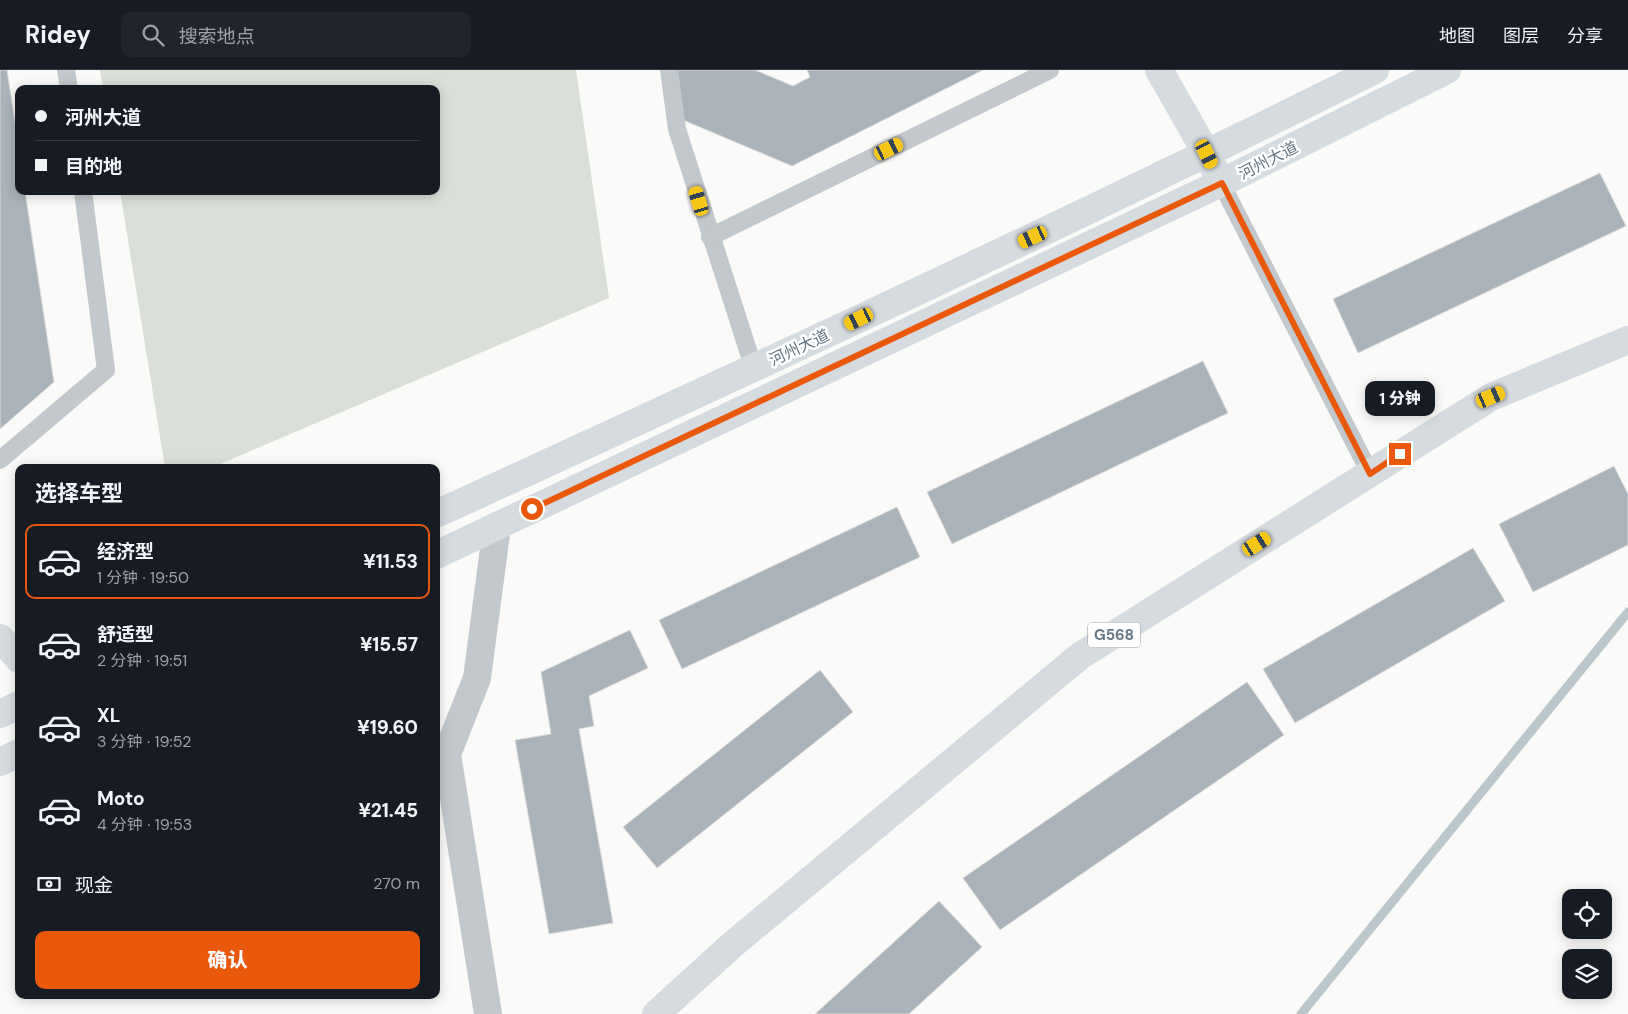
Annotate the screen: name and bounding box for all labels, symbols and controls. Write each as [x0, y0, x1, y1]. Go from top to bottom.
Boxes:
search box [121, 12, 471, 57]
text: Ridey [25, 19, 91, 50]
icon: search [139, 21, 167, 49]
text: 搜索地点 [179, 24, 255, 49]
text: 地图 [1439, 24, 1475, 48]
text: 图层 [1503, 24, 1539, 48]
text: 分享 [1567, 24, 1603, 48]
text: 河州大道 [65, 105, 141, 130]
car [872, 136, 905, 162]
car [1193, 137, 1220, 171]
street label: 河州大道 [1235, 137, 1302, 184]
text: 目的地 [65, 154, 122, 179]
car [687, 184, 710, 218]
car [1016, 224, 1049, 250]
car [842, 306, 875, 332]
street label: 河州大道 [766, 324, 833, 370]
callout: 1 分钟 [1365, 382, 1435, 416]
car [1474, 384, 1507, 410]
text: 1 分钟 [1379, 388, 1421, 409]
route end [1389, 443, 1411, 465]
text: 选择车型 [35, 479, 123, 508]
route start [521, 498, 543, 520]
car [1240, 530, 1273, 558]
icon: car [37, 539, 82, 584]
text: 经济型 [97, 539, 154, 564]
text: ¥11.53 [363, 549, 418, 574]
text: 1 分钟 · 19:50 [97, 567, 189, 588]
icon: car [37, 622, 82, 667]
text: 舒适型 [97, 622, 154, 647]
road number: G568 [1088, 622, 1140, 648]
text: ¥15.57 [360, 632, 418, 657]
text: 2 分钟 · 19:51 [97, 650, 187, 671]
text: XL [97, 703, 120, 728]
icon: car [37, 705, 82, 750]
text: ¥19.60 [357, 715, 418, 740]
text: 3 分钟 · 19:52 [97, 731, 191, 752]
text: Moto [97, 786, 145, 811]
icon: car [37, 788, 82, 833]
text: ¥21.45 [358, 798, 418, 823]
text: 4 分钟 · 19:53 [97, 814, 192, 835]
icon: cash [35, 870, 63, 898]
text: 现金 [75, 873, 113, 898]
text: 270 m [373, 873, 420, 894]
map controls [1562, 889, 1612, 999]
button: locate [1562, 889, 1612, 939]
button: 确认 [35, 931, 420, 989]
button: layers [1562, 949, 1612, 999]

